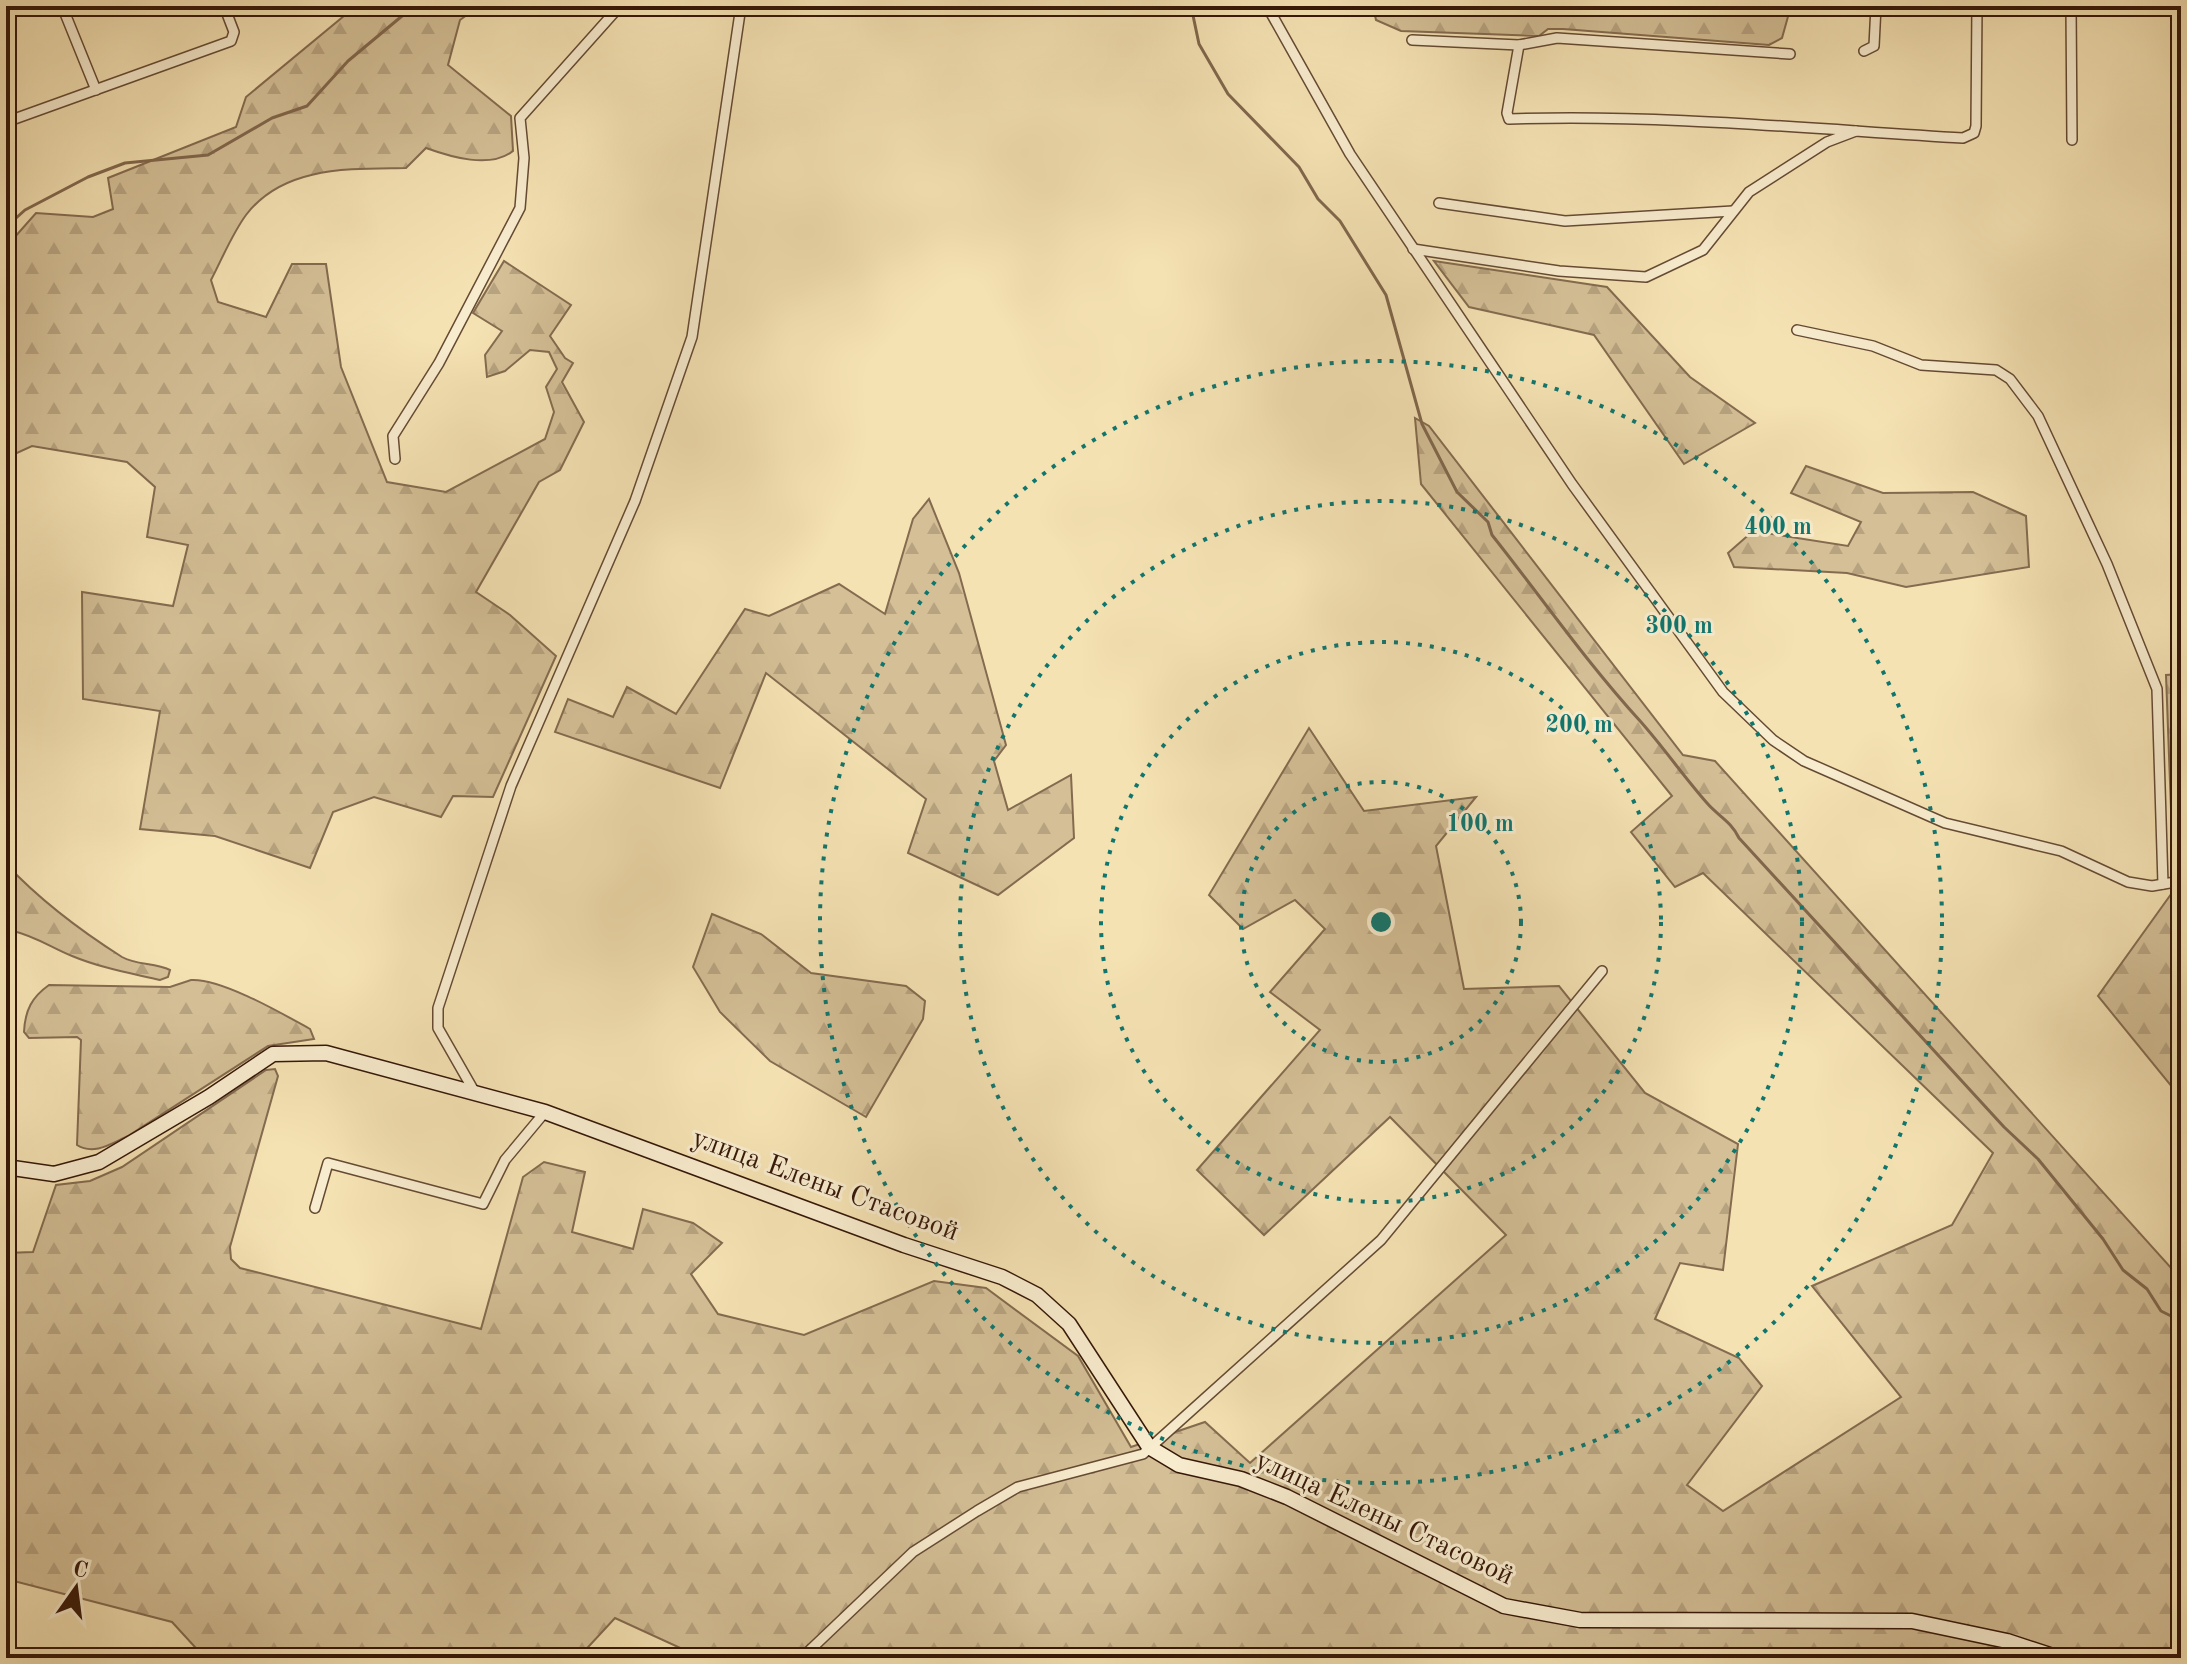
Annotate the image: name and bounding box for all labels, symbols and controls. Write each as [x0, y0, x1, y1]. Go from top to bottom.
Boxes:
text: 400 m [1744, 516, 1812, 540]
text: 300 m [1645, 615, 1713, 639]
text: 200 m [1545, 714, 1613, 738]
text: 100 m [1446, 813, 1514, 837]
centre of rings [1367, 908, 1395, 936]
street label: улица Елены Стасовой [688, 1125, 962, 1247]
street label: улица Елены Стасовой [1250, 1447, 1518, 1591]
north arrow [36, 1548, 116, 1628]
text: С [71, 1558, 90, 1583]

